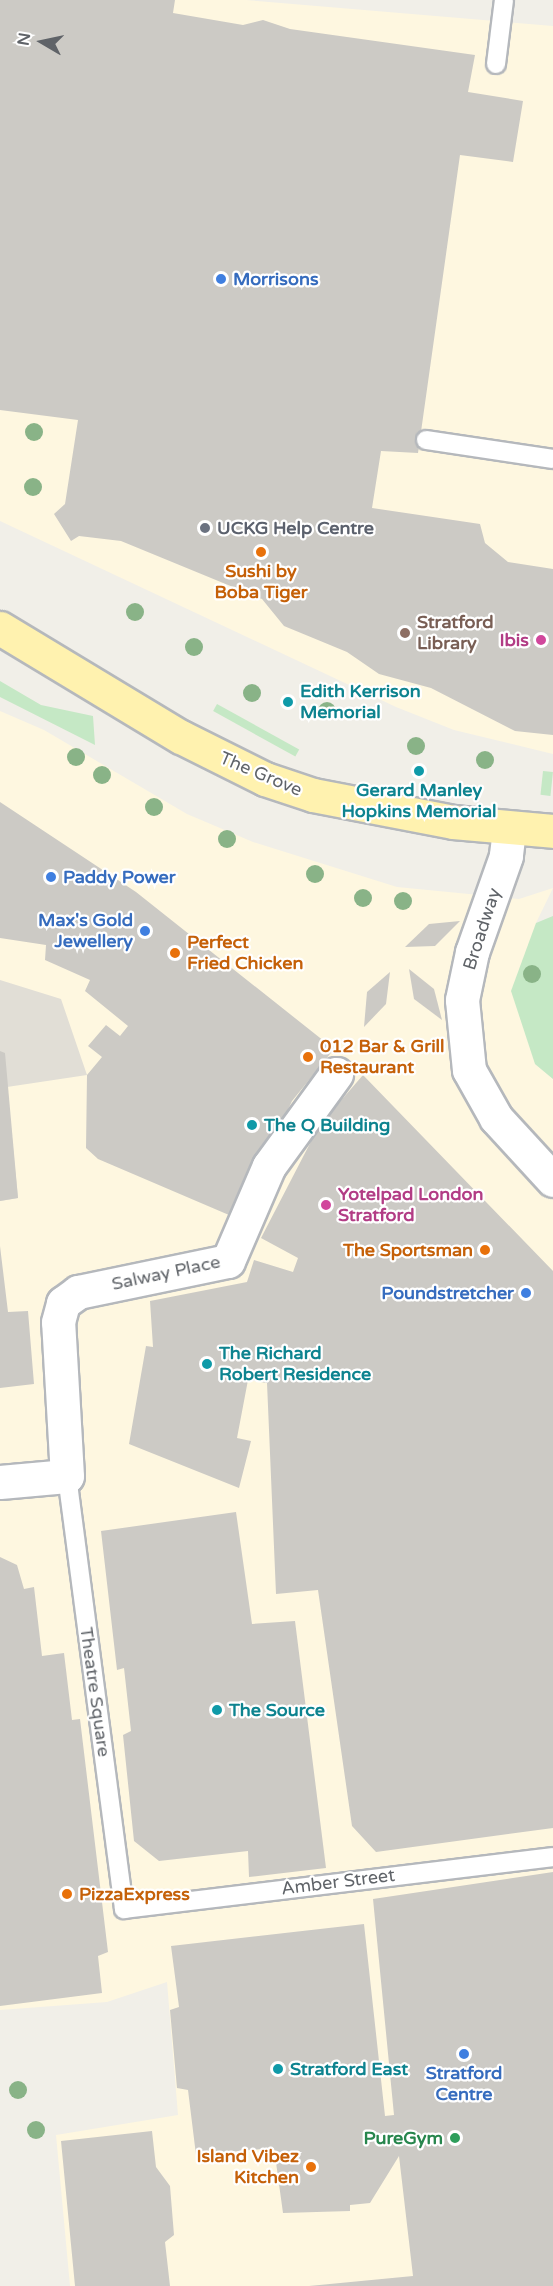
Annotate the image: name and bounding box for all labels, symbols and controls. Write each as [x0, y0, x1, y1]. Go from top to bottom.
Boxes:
north arrow [12, 12, 72, 72]
text: N [13, 31, 35, 47]
place label: Morrisons [233, 268, 319, 290]
marker: Morrisons [214, 272, 228, 286]
place label: UCKG Help Centre [217, 517, 374, 539]
marker: UCKG Help Centre [198, 521, 212, 535]
marker: Sushi by Boba Tiger [254, 545, 268, 559]
place label: Sushi by Boba Tiger [214, 561, 308, 604]
place label: Stratford Library [417, 612, 494, 654]
marker: Stratford Library [398, 626, 412, 640]
place label: Ibis [500, 629, 529, 651]
marker: Ibis [534, 633, 548, 647]
place label: Edith Kerrison Memorial [300, 681, 421, 724]
marker: Edith Kerrison Memorial [281, 695, 295, 709]
street label: The Grove [217, 747, 305, 801]
marker: Gerard Manley Hopkins Memorial [412, 764, 426, 778]
place label: Gerard Manley Hopkins Memorial [342, 780, 496, 822]
place label: Paddy Power [63, 866, 176, 888]
marker: Paddy Power [44, 870, 58, 884]
street label: Broadway [459, 885, 505, 973]
place label: Max's Gold Jewellery [38, 910, 133, 952]
marker: Max's Gold Jewellery [138, 924, 152, 938]
place label: Perfect Fried Chicken [187, 932, 303, 974]
marker: Perfect Fried Chicken [168, 946, 182, 960]
place label: 012 Bar & Grill Restaurant [320, 1036, 445, 1078]
marker: 012 Bar & Grill Restaurant [301, 1050, 315, 1064]
place label: The Q Building [264, 1114, 390, 1136]
marker: The Q Building [245, 1118, 259, 1132]
place label: Yotelpad London Stratford [338, 1184, 483, 1226]
marker: Yotelpad London Stratford [319, 1198, 333, 1212]
place label: The Sportsman [343, 1239, 473, 1261]
marker: The Sportsman [478, 1243, 492, 1257]
street label: Salway Place [110, 1251, 222, 1295]
place label: Poundstretcher [381, 1282, 514, 1304]
marker: Poundstretcher [519, 1286, 533, 1300]
place label: The Richard Robert Residence [219, 1343, 371, 1386]
marker: The Richard Robert Residence [200, 1357, 214, 1371]
street label: Theatre Square [75, 1626, 115, 1758]
place label: The Source [229, 1699, 325, 1721]
marker: The Source [210, 1703, 224, 1717]
street label: Amber Street [280, 1864, 396, 1900]
place label: PizzaExpress [79, 1883, 190, 1905]
marker: PizzaExpress [60, 1887, 74, 1901]
marker: Stratford Centre [457, 2047, 471, 2061]
place label: Stratford East [290, 2058, 408, 2080]
marker: Stratford East [271, 2062, 285, 2076]
place label: Stratford Centre [426, 2063, 502, 2106]
place label: PureGym [364, 2127, 443, 2149]
marker: PureGym [448, 2131, 462, 2145]
place label: Island Vibez Kitchen [197, 2146, 299, 2188]
marker: Island Vibez Kitchen [304, 2160, 318, 2174]

